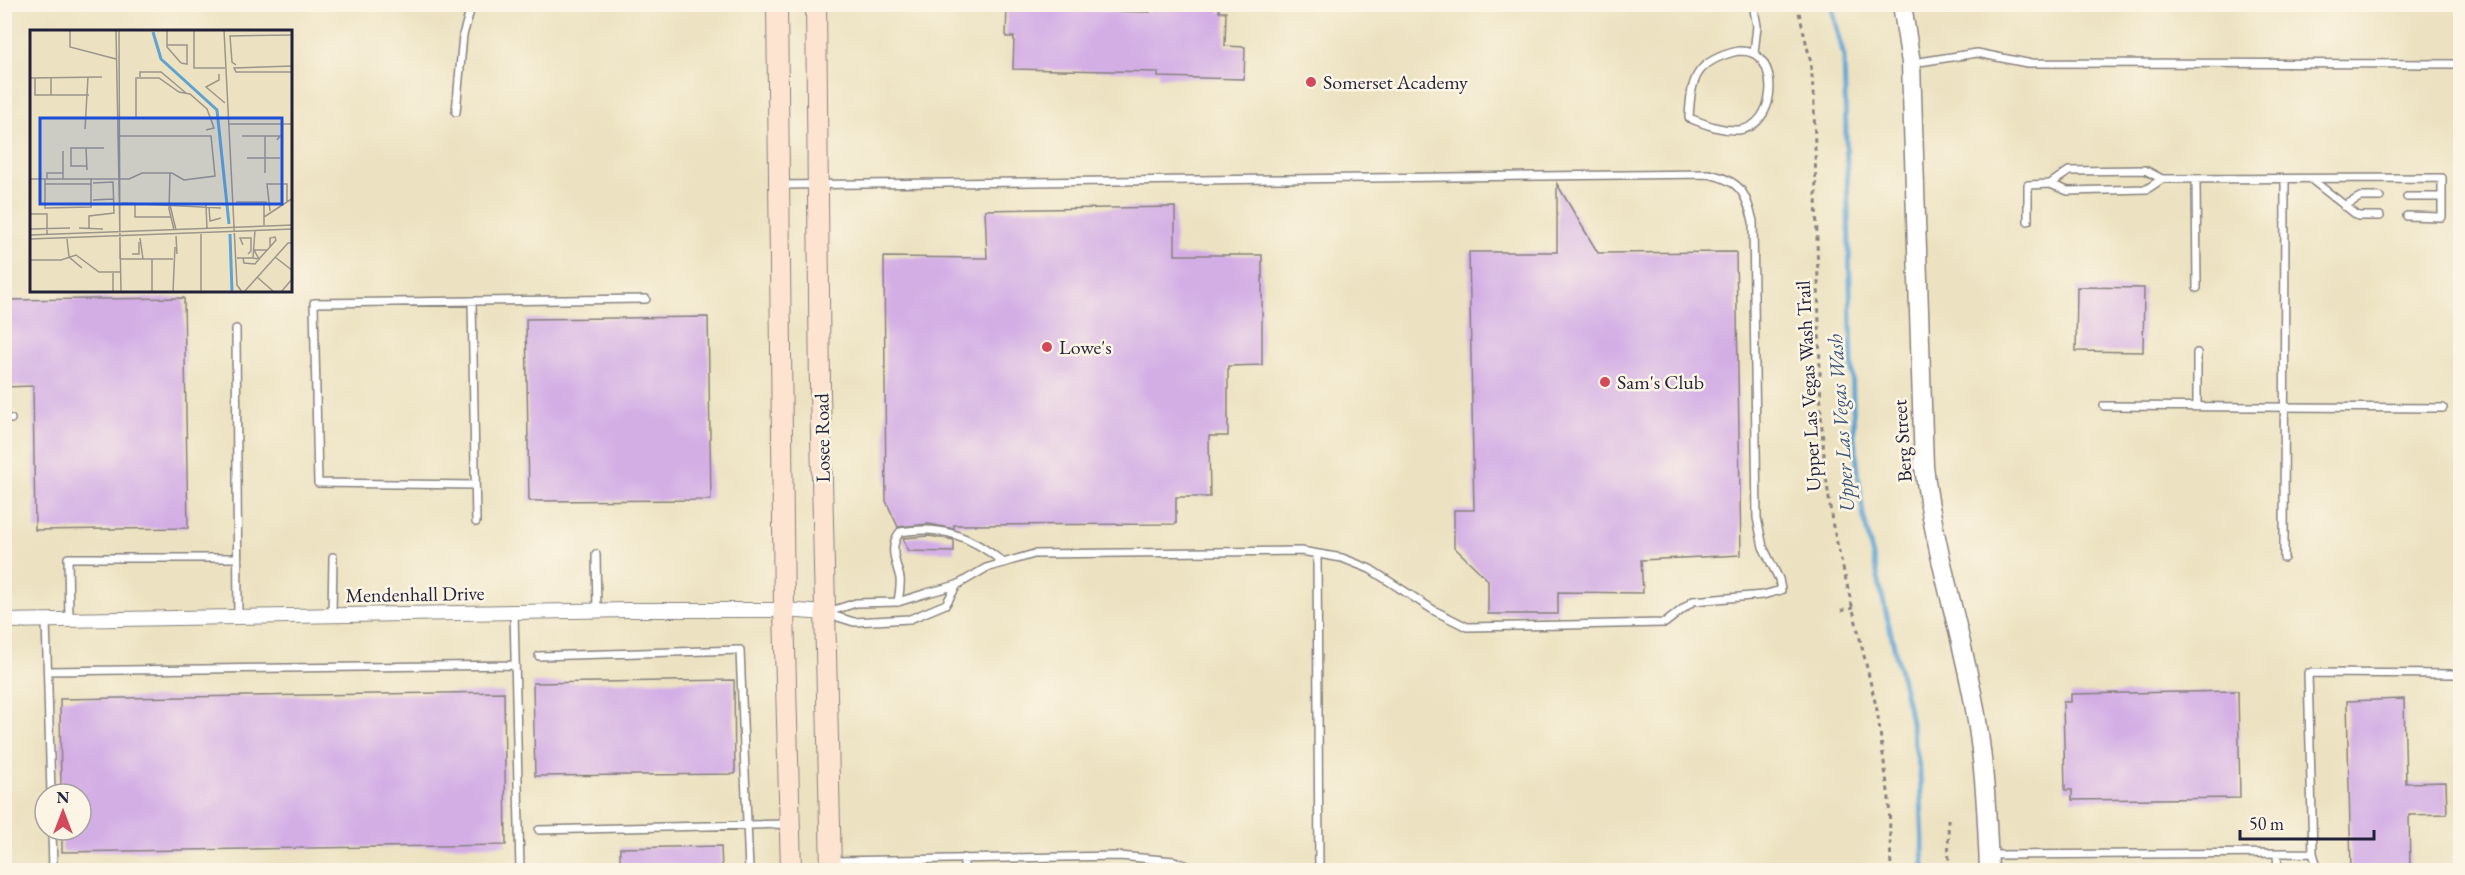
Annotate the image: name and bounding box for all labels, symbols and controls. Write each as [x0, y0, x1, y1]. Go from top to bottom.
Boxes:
inset map [30, 30, 292, 292]
place label: Somerset Academy [1323, 69, 1468, 95]
marker: Somerset Academy [1304, 75, 1318, 89]
street label: Upper Las Vegas Wash Trail [1789, 280, 1827, 492]
water label: Upper Las Vegas Wash [1821, 333, 1860, 513]
place label: Lowe's [1059, 334, 1112, 360]
marker: Lowe's [1040, 340, 1054, 354]
place label: Sam's Club [1617, 369, 1704, 395]
marker: Sam's Club [1598, 375, 1612, 389]
street label: Losee Road [808, 392, 836, 483]
street label: Berg Street [1886, 398, 1918, 483]
street label: Mendenhall Drive [345, 580, 485, 608]
north arrow [33, 782, 93, 842]
text: N [57, 787, 70, 808]
scale bar [2240, 803, 2374, 841]
text: 50 m [2249, 812, 2284, 835]

